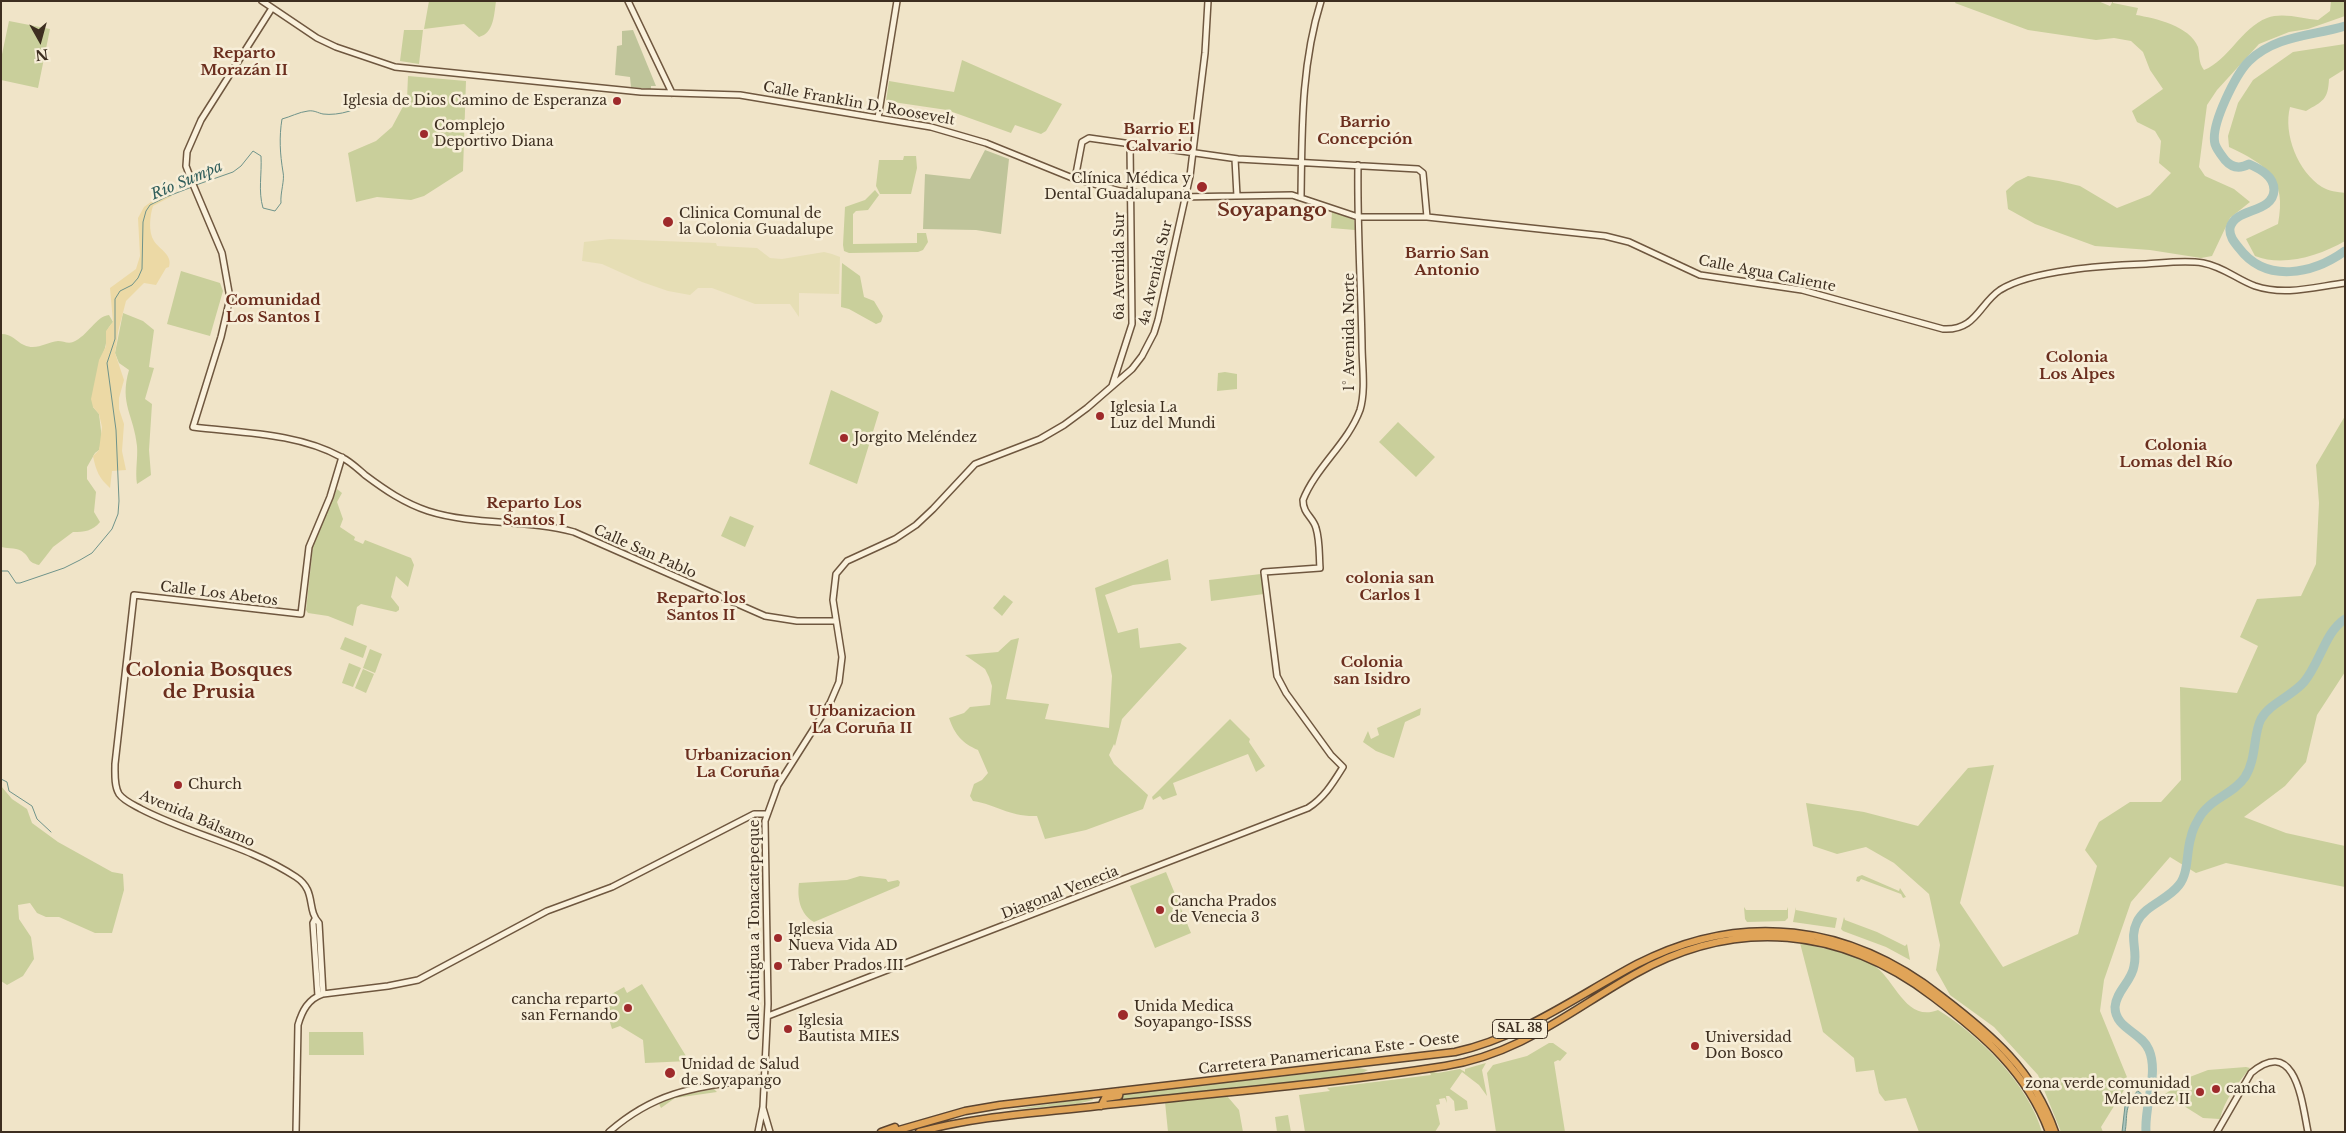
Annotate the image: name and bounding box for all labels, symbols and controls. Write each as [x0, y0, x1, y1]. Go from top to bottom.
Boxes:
north arrow [15, 15, 65, 65]
text: N [34, 45, 49, 65]
district label: Reparto Morazán II [200, 45, 288, 80]
street label: Calle Franklin D. Roosevelt [762, 79, 956, 129]
place label: Iglesia de Dios Camino de Esperanza [343, 93, 607, 109]
marker: Iglesia de Dios Camino de Esperanza [611, 95, 623, 107]
district label: Barrio Concepción [1317, 114, 1413, 149]
place label: Complejo Deportivo Diana [434, 118, 553, 150]
district label: Barrio El Calvario [1123, 121, 1195, 156]
marker: Complejo Deportivo Diana [418, 128, 430, 140]
water label: Río Sumpa [148, 158, 226, 204]
place label: Clínica Médica y Dental Guadalupana [1044, 171, 1191, 203]
marker: Clínica Médica y Dental Guadalupana [1195, 180, 1209, 194]
district label: Soyapango [1217, 200, 1327, 222]
place label: Clinica Comunal de la Colonia Guadalupe [679, 206, 834, 238]
street label: 6a Avenida Sur [1112, 212, 1128, 320]
marker: Clinica Comunal de la Colonia Guadalupe [661, 215, 675, 229]
street label: 4a Avenida Sur [1136, 219, 1176, 327]
district label: Barrio San Antonio [1405, 245, 1489, 280]
street label: Calle Agua Caliente [1697, 252, 1837, 296]
street label: 1° Avenida Norte [1342, 273, 1358, 391]
district label: Comunidad Los Santos I [225, 292, 321, 327]
district label: Colonia Los Alpes [2039, 349, 2115, 384]
place label: Iglesia La Luz del Mundi [1110, 400, 1216, 432]
marker: Iglesia La Luz del Mundi [1094, 410, 1106, 422]
place label: Jorgito Meléndez [854, 430, 977, 446]
marker: Jorgito Meléndez [838, 432, 850, 444]
district label: Colonia Lomas del Río [2119, 437, 2233, 472]
district label: Reparto Los Santos I [486, 495, 582, 530]
street label: Calle San Pablo [591, 522, 699, 582]
district label: colonia san Carlos 1 [1345, 570, 1435, 605]
street label: Calle Los Abetos [159, 578, 279, 610]
district label: Reparto los Santos II [656, 590, 746, 625]
district label: Colonia san Isidro [1333, 654, 1411, 689]
district label: Colonia Bosques de Prusia [126, 660, 292, 704]
district label: Urbanizacion La Coruña II [808, 703, 916, 738]
district label: Urbanizacion La Coruña [684, 747, 792, 782]
place label: Church [188, 777, 242, 793]
marker: Church [172, 779, 184, 791]
street label: Avenida Bálsamo [137, 787, 257, 851]
street label: Calle Antigua a Tonacatepeque [747, 820, 763, 1040]
street label: Diagonal Venecia [999, 863, 1121, 923]
place label: Cancha Prados de Venecia 3 [1170, 894, 1277, 926]
marker: Cancha Prados de Venecia 3 [1154, 904, 1166, 916]
place label: Iglesia Nueva Vida AD [788, 922, 898, 954]
marker: Iglesia Nueva Vida AD [772, 932, 784, 944]
place label: Taber Prados III [788, 958, 904, 974]
marker: Taber Prados III [772, 960, 784, 972]
place label: cancha reparto san Fernando [511, 992, 618, 1024]
place label: Unida Medica Soyapango-ISSS [1134, 999, 1252, 1032]
marker: cancha reparto san Fernando [622, 1002, 634, 1014]
marker: Unida Medica Soyapango-ISSS [1116, 1008, 1130, 1022]
place label: Iglesia Bautista MIES [798, 1013, 900, 1046]
road number: SAL 38 [1492, 1020, 1548, 1038]
marker: Iglesia Bautista MIES [782, 1023, 794, 1035]
street label: Carretera Panamericana Este - Oeste [1197, 1030, 1461, 1078]
place label: Universidad Don Bosco [1705, 1030, 1792, 1062]
marker: Universidad Don Bosco [1689, 1040, 1701, 1052]
place label: Unidad de Salud de Soyapango [681, 1057, 799, 1090]
marker: Unidad de Salud de Soyapango [663, 1066, 677, 1080]
place label: zona verde comunidad Melendez II [2025, 1076, 2190, 1108]
place label: cancha [2226, 1081, 2276, 1097]
marker: cancha [2210, 1083, 2222, 1095]
marker: zona verde comunidad Melendez II [2194, 1086, 2206, 1098]

